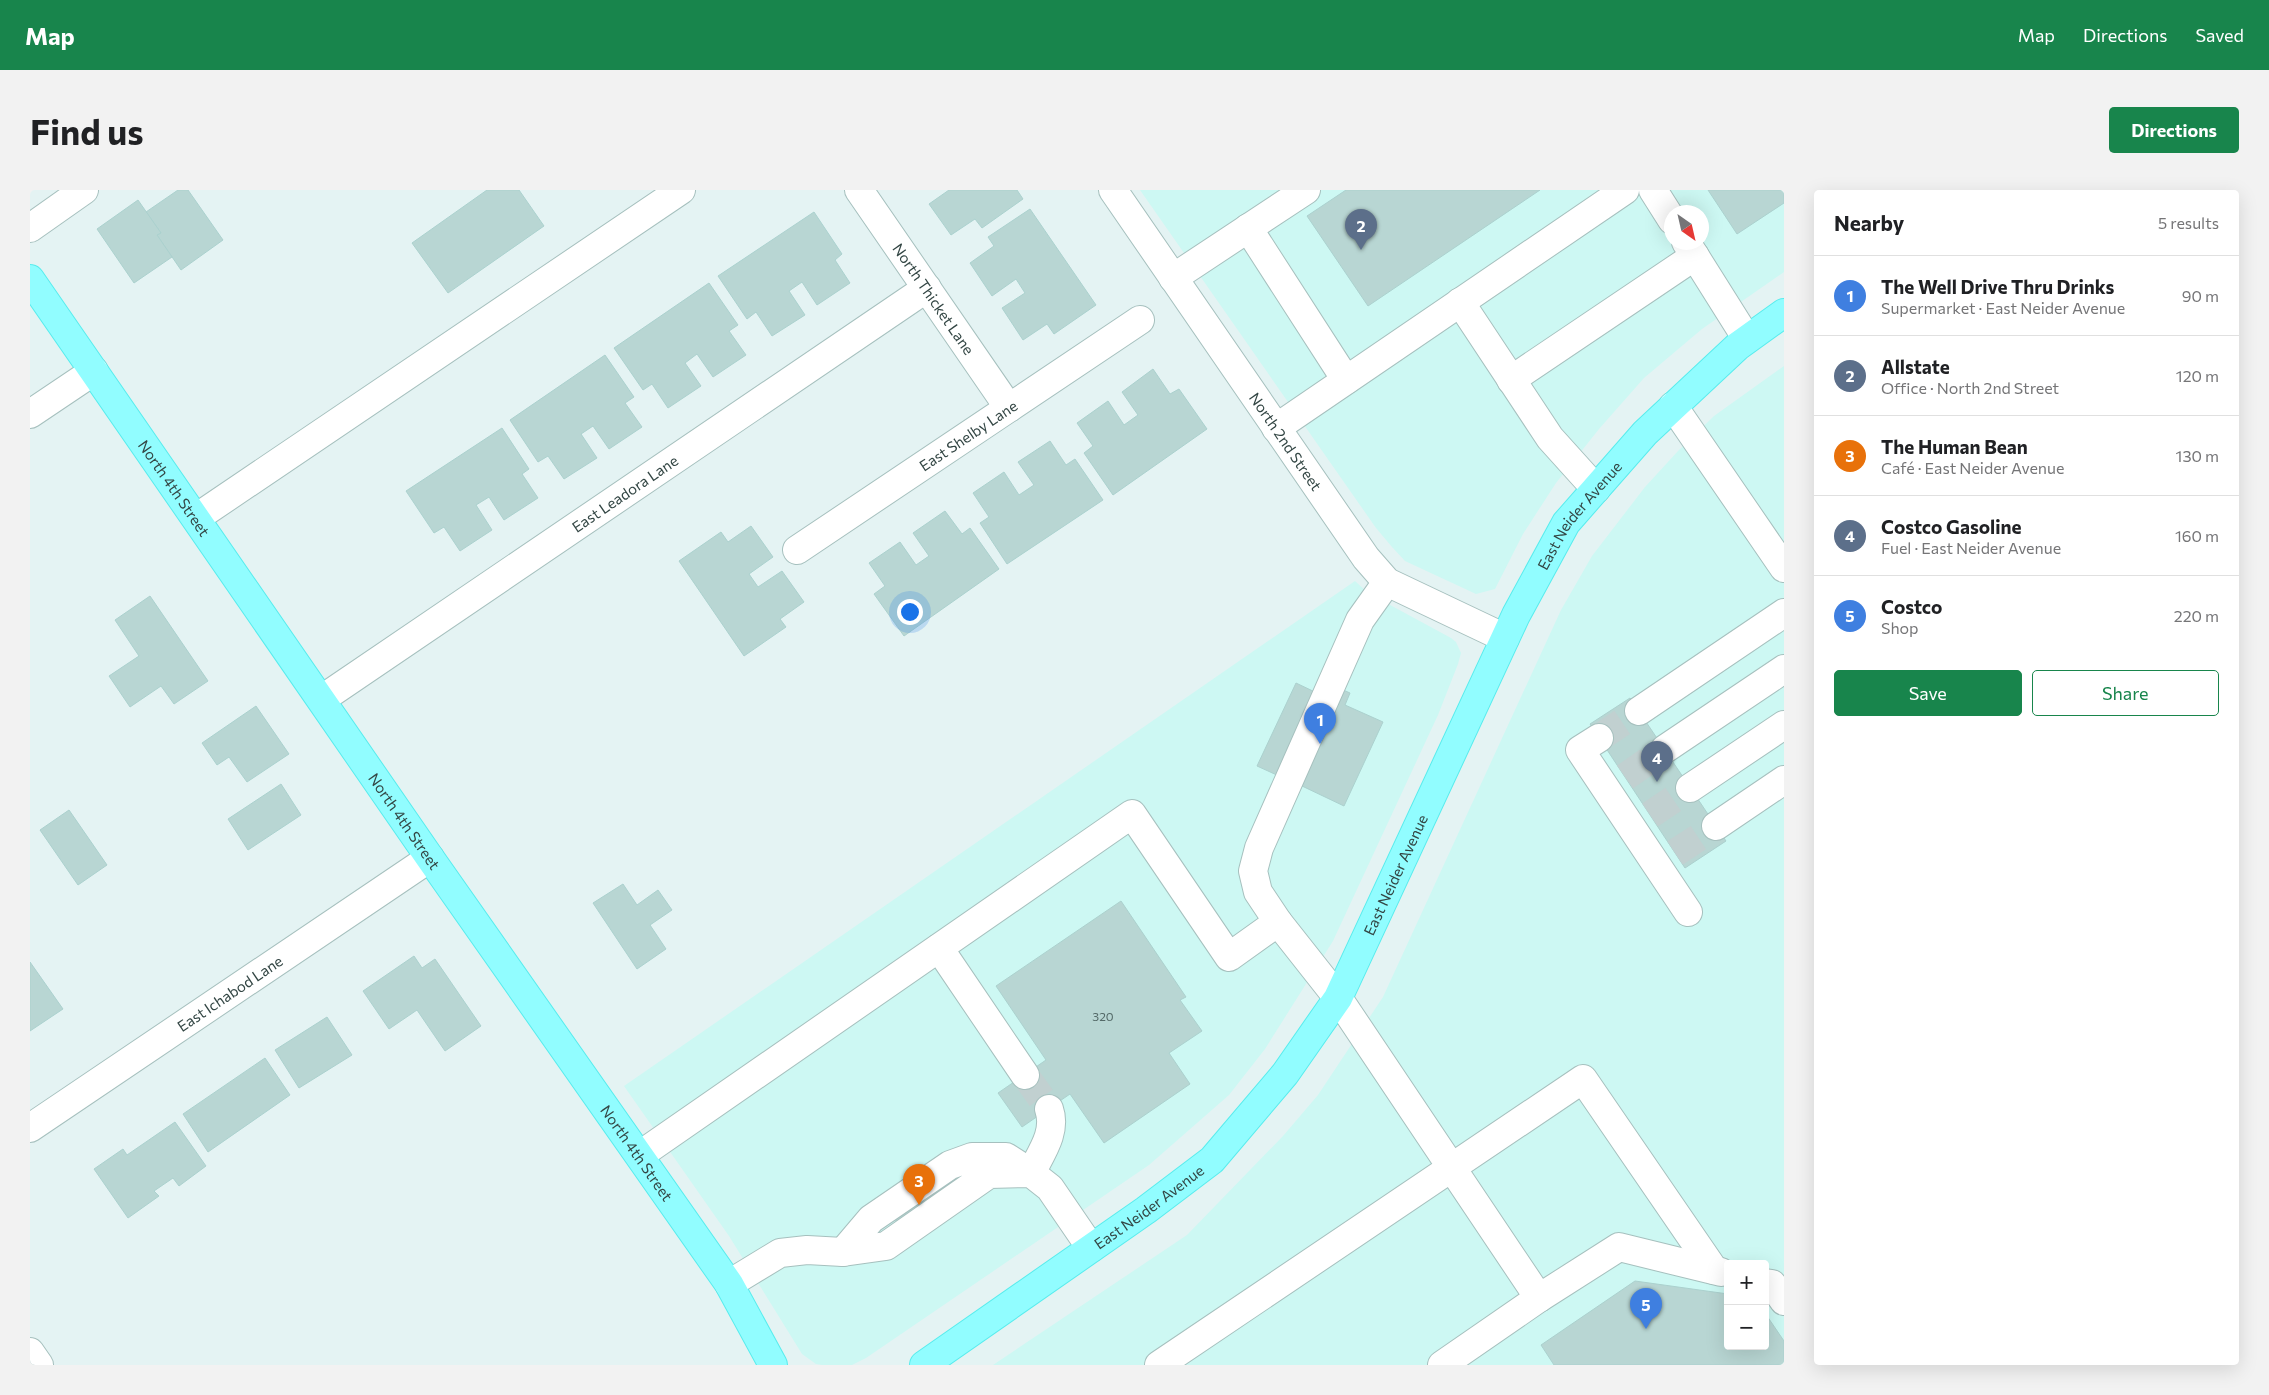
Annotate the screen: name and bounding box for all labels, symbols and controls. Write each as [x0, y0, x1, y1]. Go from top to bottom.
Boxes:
text: Map [25, 21, 75, 50]
text: Map [2018, 24, 2055, 46]
text: Directions [2083, 24, 2167, 46]
text: Saved [2195, 24, 2244, 46]
button: Directions [2109, 107, 2239, 153]
text: Find us [30, 109, 144, 152]
north arrow [1664, 205, 1709, 250]
pin: 2 [1345, 209, 1377, 250]
text: Nearby [1834, 210, 1904, 235]
text: 5 results [2158, 213, 2219, 232]
street label: North Thicket Lane [889, 240, 978, 358]
text: The Well Drive Thru Drinks [1881, 275, 2114, 298]
text: 1 [1846, 286, 1854, 305]
text: 90 m [2182, 286, 2219, 305]
text: Supermarket · East Neider Avenue [1881, 298, 2125, 317]
text: Allstate [1881, 355, 1950, 378]
text: 2 [1845, 366, 1855, 385]
text: 120 m [2176, 366, 2219, 385]
text: Office · North 2nd Street [1881, 378, 2059, 397]
street label: North 2nd Street [1246, 389, 1326, 494]
street label: East Shelby Lane [916, 396, 1021, 475]
text: The Human Bean [1881, 435, 2028, 458]
street label: North 4th Street [135, 436, 214, 540]
text: 3 [1845, 446, 1855, 465]
text: 130 m [2176, 446, 2219, 465]
street label: East Leadora Lane [568, 451, 681, 536]
street label: East Neider Avenue [1533, 457, 1625, 573]
text: Café · East Neider Avenue [1881, 458, 2064, 477]
text: Costco Gasoline [1881, 515, 2022, 538]
text: 4 [1845, 526, 1855, 545]
text: 160 m [2175, 526, 2219, 545]
text: Fuel · East Neider Avenue [1881, 538, 2061, 557]
text: Costco [1881, 595, 1942, 618]
your location [897, 599, 923, 625]
text: 5 [1845, 606, 1855, 625]
text: 220 m [2174, 606, 2219, 625]
text: Shop [1881, 618, 1919, 637]
button: Save [1834, 670, 2022, 716]
button: Share [2032, 670, 2219, 716]
pin: 1 [1304, 703, 1336, 744]
pin: 4 [1641, 741, 1673, 782]
street label: North 4th Street [365, 770, 444, 873]
street label: East Neider Avenue [1359, 811, 1431, 938]
street label: East Ichabod Lane [174, 951, 286, 1035]
house number: 320 [1092, 1009, 1114, 1023]
street label: North 4th Street [597, 1101, 677, 1204]
street label: East Neider Avenue [1091, 1161, 1207, 1253]
pin: 3 [903, 1164, 935, 1205]
map controls [1724, 1260, 1769, 1350]
button: + [1724, 1260, 1769, 1305]
pin: 5 [1630, 1288, 1662, 1329]
button: − [1724, 1305, 1769, 1350]

